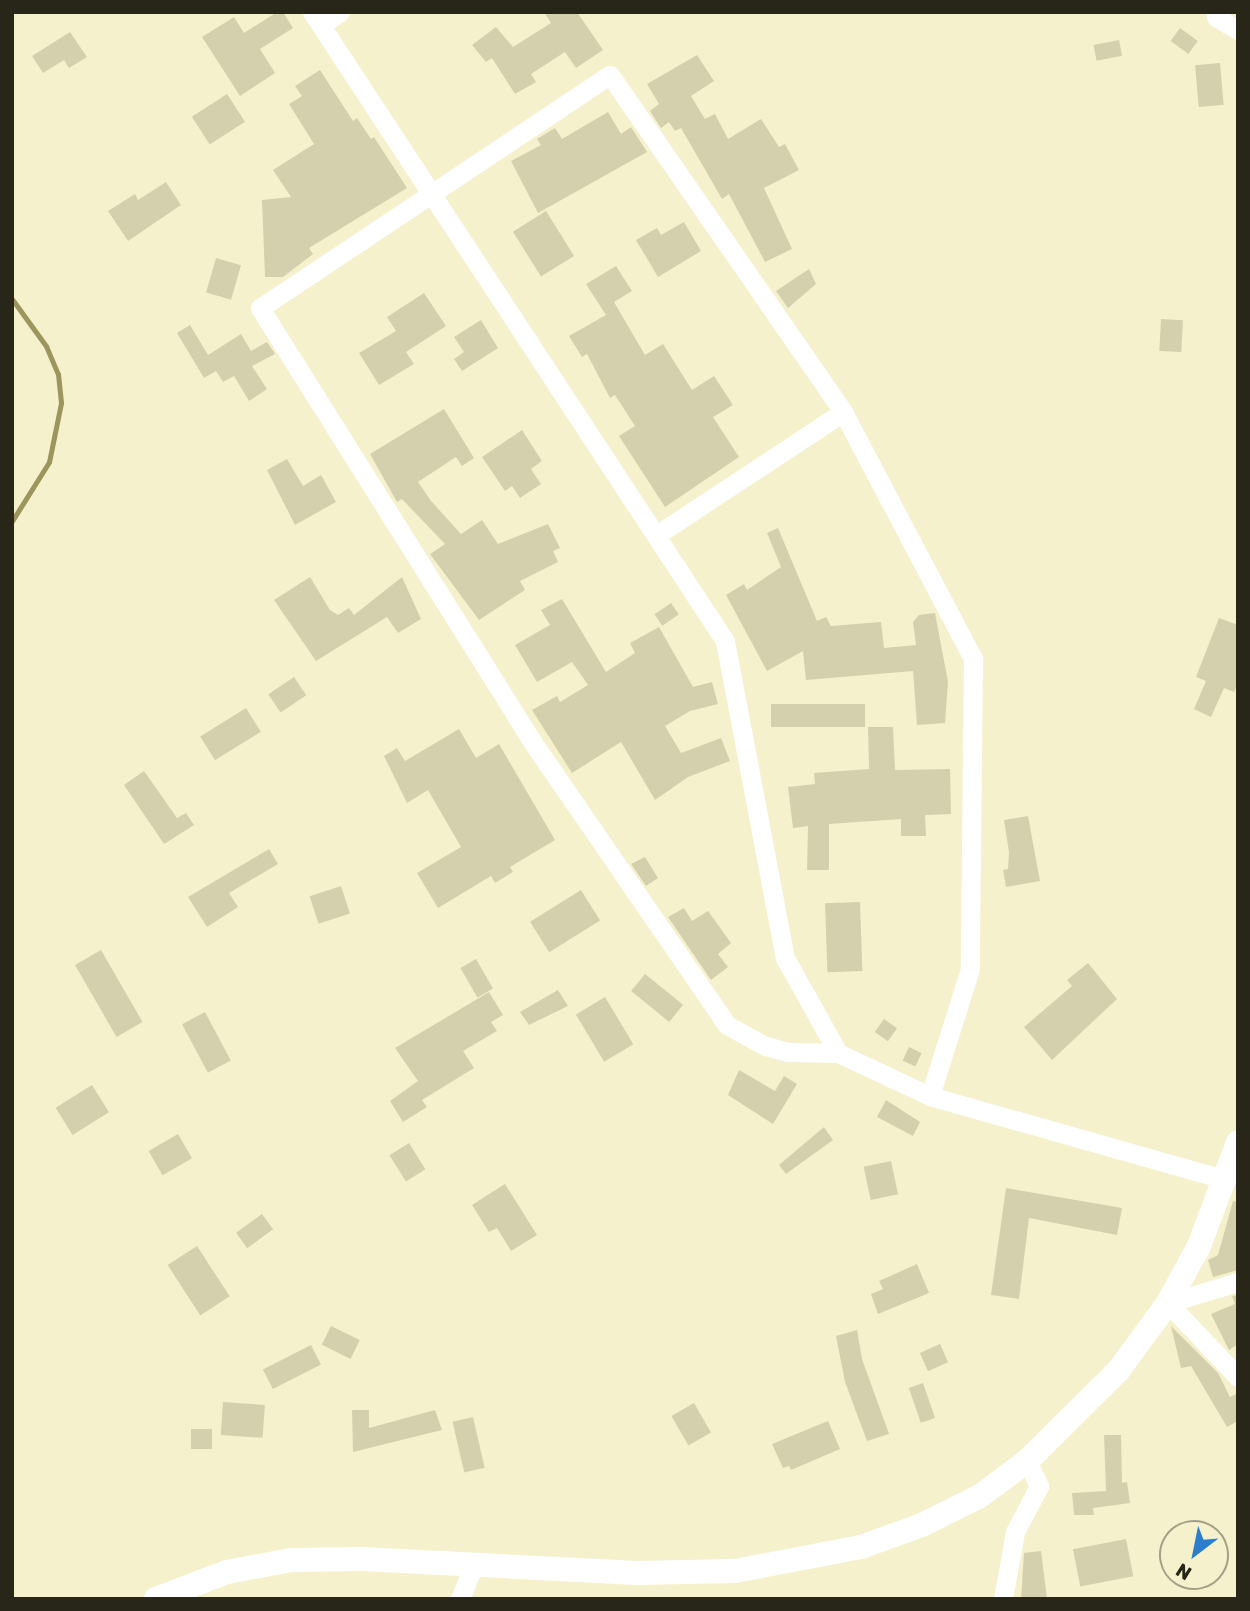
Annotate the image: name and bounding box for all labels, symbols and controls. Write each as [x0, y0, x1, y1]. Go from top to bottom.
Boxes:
north arrow [1159, 1520, 1229, 1590]
text: N [1172, 1558, 1196, 1585]

